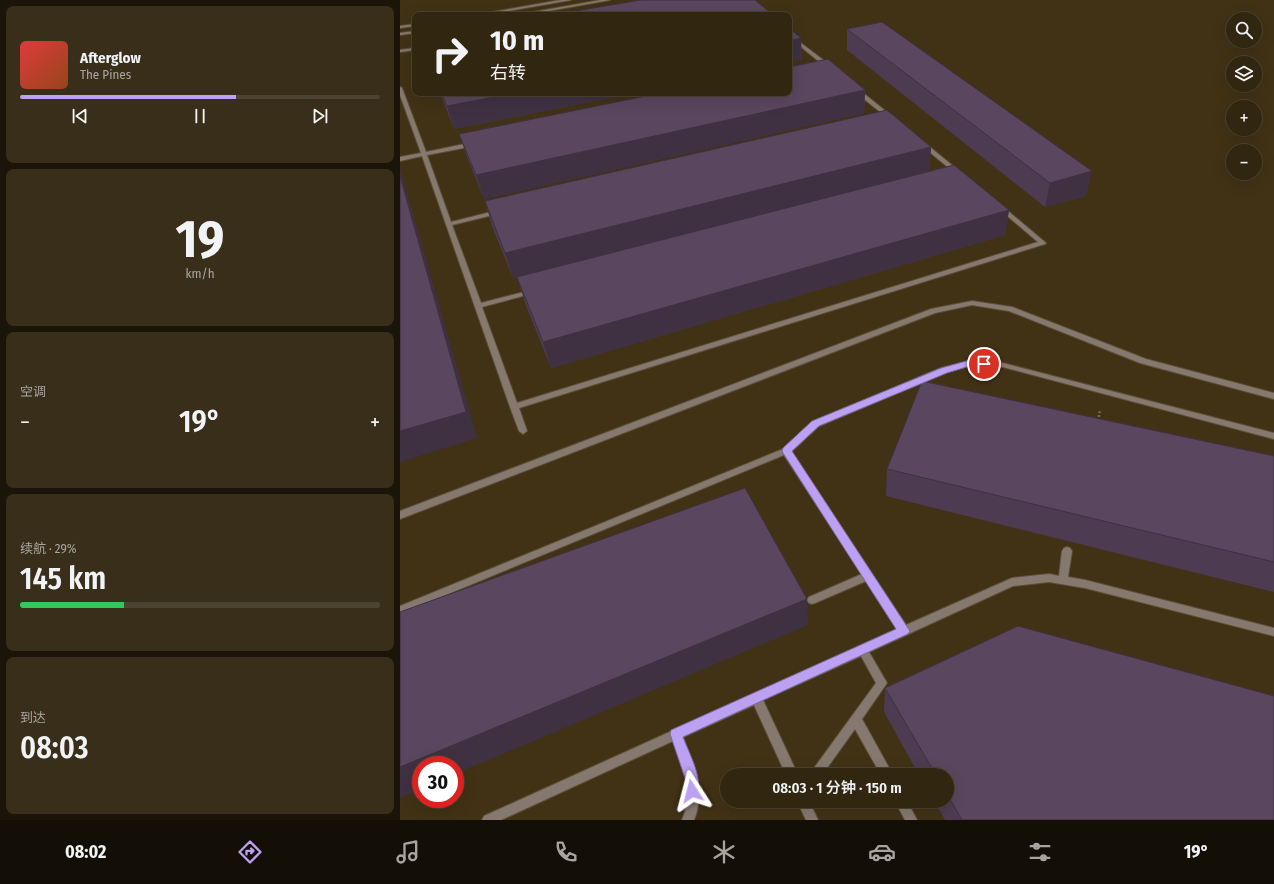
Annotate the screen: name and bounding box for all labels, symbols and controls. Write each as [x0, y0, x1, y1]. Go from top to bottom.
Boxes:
map controls [1226, 12, 1262, 180]
button: search [1226, 12, 1262, 48]
text: 10 m [490, 24, 544, 57]
icon: right [424, 28, 476, 80]
text: Afterglow [80, 49, 141, 67]
button: layers [1226, 56, 1262, 92]
text: 右转 [490, 62, 526, 84]
text: The Pines [80, 67, 131, 82]
button: + [1226, 100, 1262, 136]
icon: previous [69, 105, 91, 127]
icon: pause [189, 105, 211, 127]
icon: next [309, 105, 331, 127]
button: − [1226, 144, 1262, 180]
text: 19 [176, 208, 224, 271]
text: km/h [186, 266, 215, 281]
pin [967, 347, 1001, 381]
icon: arrive [973, 353, 995, 375]
text: 空调 [20, 384, 46, 399]
text: 19° [179, 404, 221, 440]
text: − [20, 409, 30, 436]
text: + [370, 409, 380, 436]
text: 续航 · 29% [20, 541, 77, 556]
text: 145 km [20, 561, 106, 597]
text: 到达 [20, 710, 46, 725]
text: 08:03 [20, 730, 89, 766]
speed limit sign: 30 [412, 756, 464, 808]
position arrow [671, 770, 713, 812]
text: 08:03 · 1 分钟 · 150 m [772, 779, 902, 797]
icon: directions [236, 838, 264, 866]
icon: music [394, 838, 422, 866]
icon: phone [552, 838, 580, 866]
icon: climate [710, 838, 738, 866]
icon: car [868, 838, 896, 866]
icon: filters [1026, 838, 1054, 866]
text: 08:02 [65, 841, 106, 863]
text: 19° [1184, 841, 1209, 863]

